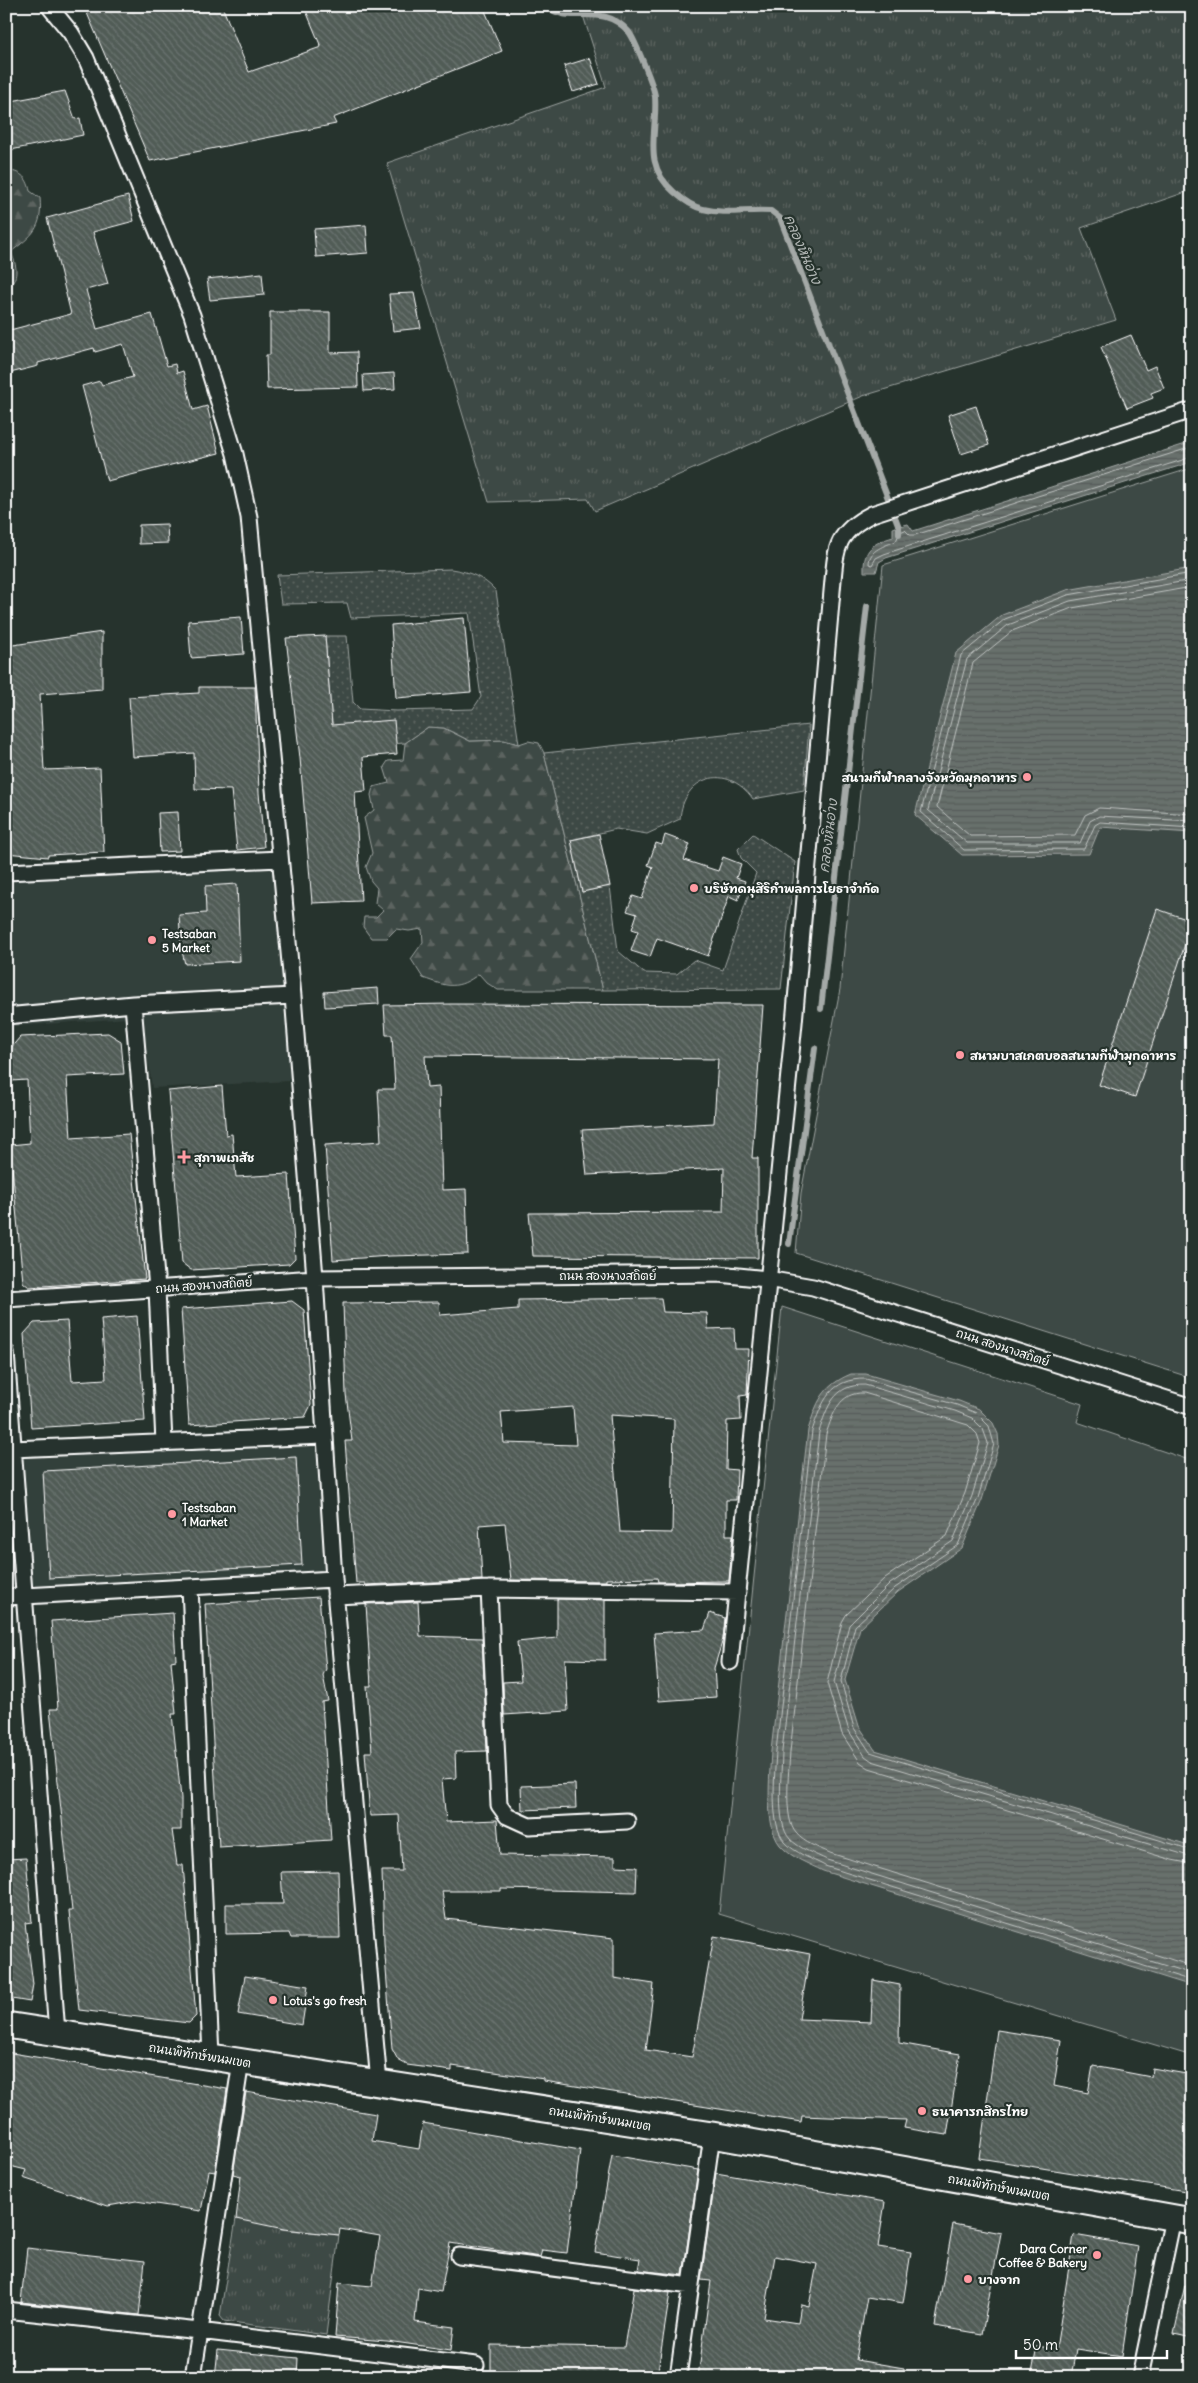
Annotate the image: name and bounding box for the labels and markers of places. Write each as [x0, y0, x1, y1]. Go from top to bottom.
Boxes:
place label: สนามกีฬากลางจังหวัดมุกดาหาร [842, 770, 1017, 787]
marker: สนามกีฬากลางจังหวัดมุกดาหาร [1021, 771, 1033, 783]
place label: บริษัทดนุสิริกำพลการโยธาจำกัด [704, 881, 879, 898]
marker: บริษัทดนุสิริกำพลการโยธาจำกัด [688, 882, 700, 894]
place label: Testsaban 5 Market [162, 926, 216, 955]
marker: Testsaban 5 Market [146, 934, 158, 946]
place label: สนามบาสเกตบอลสนามกีฬามุกดาหาร [970, 1048, 1176, 1065]
marker: สนามบาสเกตบอลสนามกีฬามุกดาหาร [954, 1049, 966, 1061]
place label: สุภาพเภสัช [194, 1150, 255, 1167]
marker: สุภาพเภสัช [178, 1151, 190, 1163]
place label: Testsaban 1 Market [182, 1500, 236, 1529]
marker: Testsaban 1 Market [166, 1508, 178, 1520]
place label: Lotus's go fresh [283, 1993, 367, 2009]
marker: Lotus's go fresh [267, 1994, 279, 2006]
place label: ธนาคารกสิกรไทย [932, 2104, 1028, 2119]
marker: ธนาคารกสิกรไทย [916, 2105, 928, 2117]
place label: Dara Corner Coffee & Bakery [998, 2241, 1087, 2271]
marker: Dara Corner Coffee & Bakery [1091, 2249, 1103, 2261]
place label: บางจาก [978, 2272, 1020, 2287]
marker: บางจาก [962, 2273, 974, 2285]

